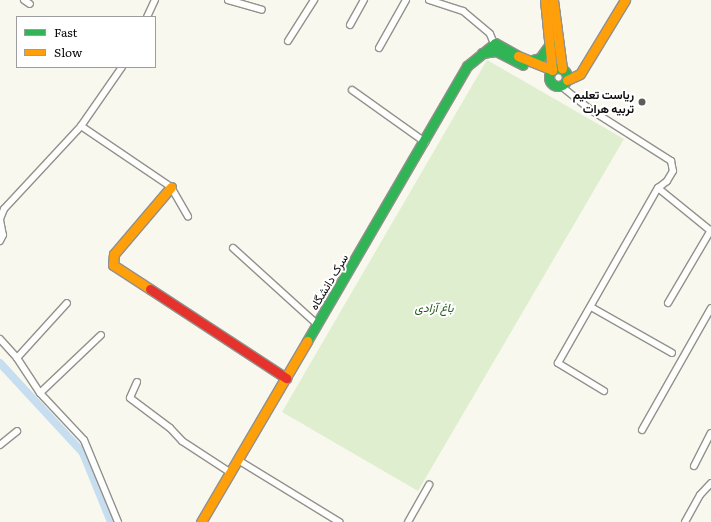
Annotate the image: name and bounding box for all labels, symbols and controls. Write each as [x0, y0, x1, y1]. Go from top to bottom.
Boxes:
legend [16, 16, 156, 68]
text: Fast [54, 23, 77, 41]
text: Slow [54, 43, 82, 61]
place label: ریاست تعلیم تربیه هرات [573, 88, 634, 116]
marker: ریاست تعلیم تربیه هرات [637, 97, 647, 107]
street label: سرک دانشگاه [307, 251, 351, 313]
park label: باغ آزادی [415, 301, 453, 315]

